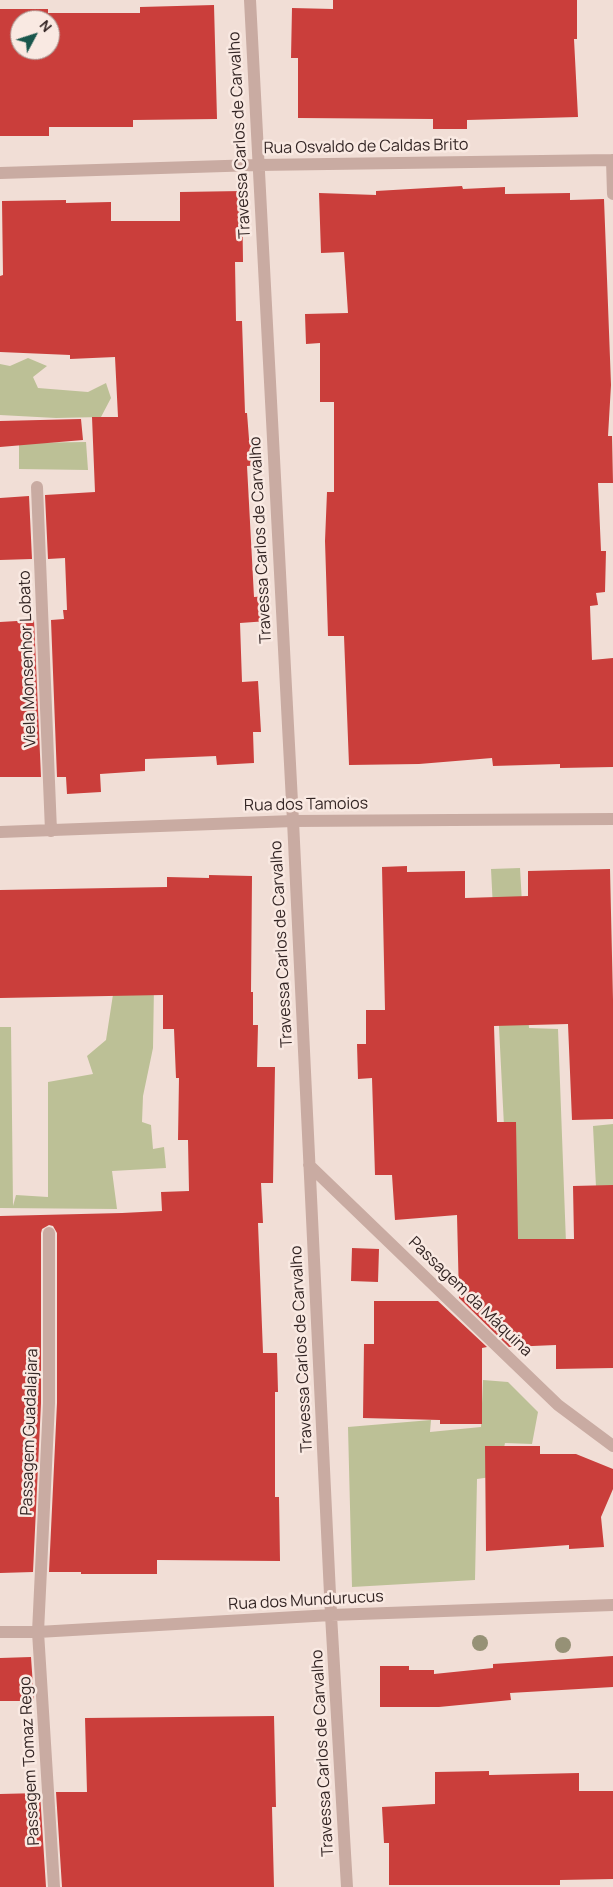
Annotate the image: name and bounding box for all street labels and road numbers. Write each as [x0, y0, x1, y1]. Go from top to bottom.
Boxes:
street label: Travessa Carlos de Carvalho [225, 31, 255, 239]
street label: Rua Osvaldo de Caldas Brito [264, 136, 468, 158]
street label: Travessa Carlos de Carvalho [246, 436, 276, 644]
street label: Viela Monsenhor Lobato [15, 570, 41, 748]
street label: Rua dos Tamoios [244, 794, 368, 816]
street label: Travessa Carlos de Carvalho [267, 840, 297, 1048]
street label: Passagem da Máquina [404, 1233, 536, 1361]
street label: Travessa Carlos de Carvalho [287, 1245, 317, 1453]
street label: Passagem Guadalajara [17, 1348, 43, 1516]
street label: Rua dos Mundurucus [228, 1587, 384, 1615]
street label: Travessa Carlos de Carvalho [308, 1649, 338, 1857]
street label: Passagem Tomaz Rego [16, 1676, 44, 1846]

